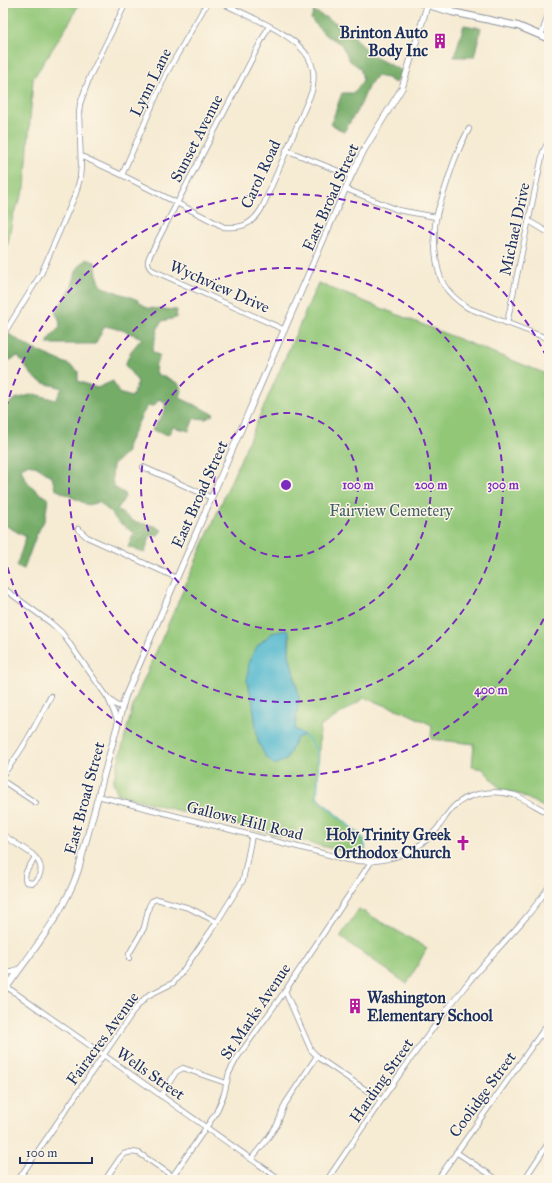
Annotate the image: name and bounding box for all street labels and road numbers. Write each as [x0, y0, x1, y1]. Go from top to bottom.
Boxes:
street label: Lynn Lane [126, 45, 175, 120]
street label: Sunset Avenue [166, 91, 227, 185]
street label: Carol Road [236, 137, 285, 212]
street label: East Broad Street [298, 140, 363, 254]
street label: Michael Drive [495, 181, 534, 277]
street label: Wychview Drive [167, 256, 273, 317]
street label: East Broad Street [167, 437, 232, 551]
street label: East Broad Street [60, 739, 109, 856]
street label: Gallows Hill Road [185, 797, 305, 844]
street label: St Marks Avenue [216, 959, 295, 1063]
street label: Fairacres Avenue [62, 988, 143, 1089]
street label: Harding Street [345, 1034, 418, 1127]
street label: Wells Street [113, 1043, 189, 1104]
street label: Coolidge Street [445, 1047, 521, 1141]

